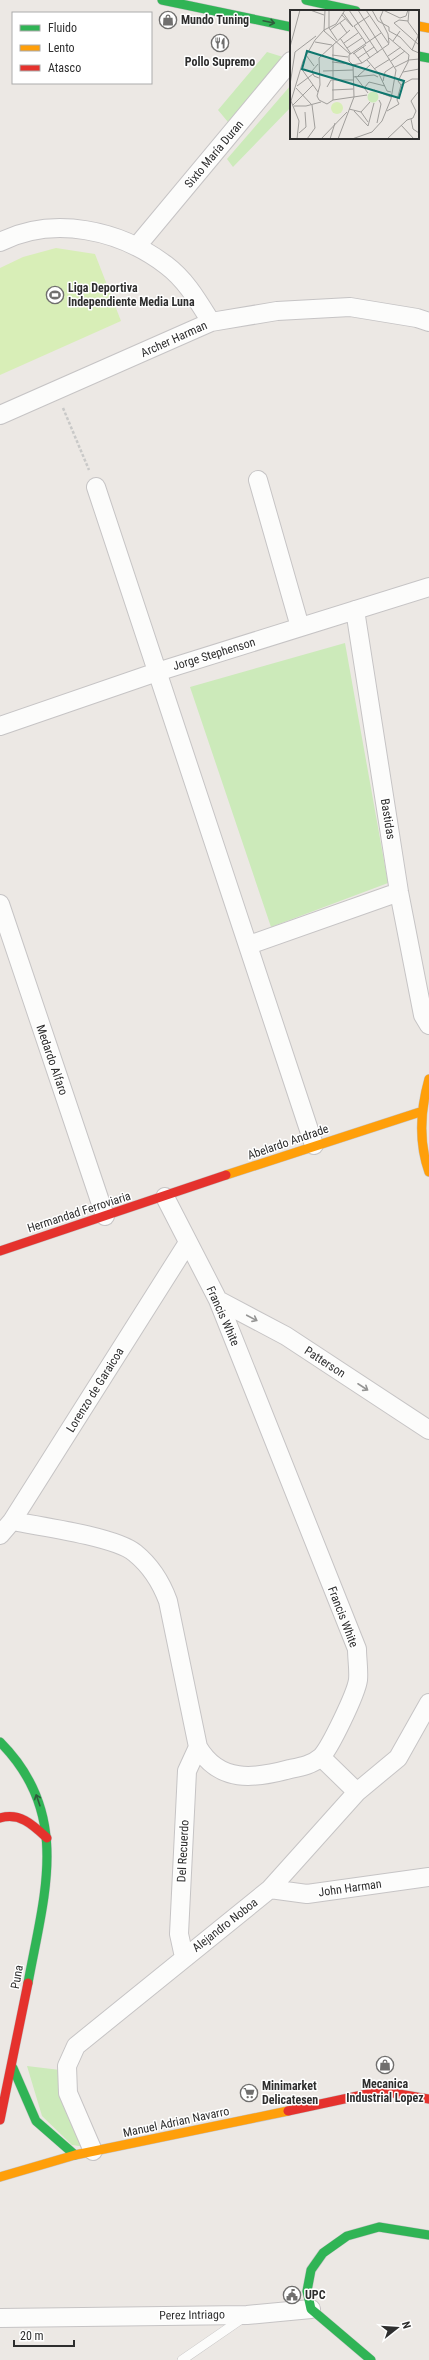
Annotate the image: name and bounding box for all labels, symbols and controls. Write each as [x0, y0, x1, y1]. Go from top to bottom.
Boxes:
shop icon: Mundo Tuning [158, 10, 178, 30]
inset map [290, 10, 419, 139]
legend [12, 12, 152, 84]
place label: Mundo Tuning [181, 13, 249, 27]
one-way arrow [262, 19, 275, 27]
text: Fluido [48, 21, 77, 35]
restaurant icon: Pollo Supremo [210, 33, 230, 53]
text: Lento [48, 41, 75, 55]
place label: Pollo Supremo [185, 55, 255, 69]
text: Atasco [48, 61, 81, 75]
street label: Sixto María Duran [182, 117, 246, 191]
place label: Liga Deportiva Independiente Media Luna [68, 281, 195, 309]
sports icon: Liga Deportiva Independiente Media Luna [45, 285, 65, 305]
street label: Archer Harman [139, 318, 210, 360]
street label: Jorge Stephenson [171, 635, 257, 673]
street label: Bastidas [378, 798, 398, 840]
street label: Medardo Alfaro [33, 1023, 71, 1097]
street label: Abelardo Andrade [246, 1121, 331, 1162]
street label: Hermandad Ferroviaria [26, 1189, 133, 1235]
street label: Francis White [204, 1284, 243, 1348]
one-way arrow [246, 1315, 258, 1323]
street label: Patterson [302, 1344, 348, 1381]
street label: Lorenzo de Garaicoa [63, 1345, 127, 1435]
one-way arrow [357, 1383, 368, 1391]
street label: Francis White [325, 1585, 361, 1650]
one-way arrow [34, 1793, 41, 1806]
street label: Del Recuerdo [174, 1819, 192, 1883]
street label: John Harman [318, 1877, 383, 1899]
street label: Alejandro Noboa [190, 1895, 261, 1955]
street label: Puna [8, 1964, 26, 1990]
shop icon: Mecanica Industrial Lopez [375, 2055, 395, 2075]
place label: Mecanica Industrial Lopez [346, 2077, 424, 2105]
place label: Minimarket Delicatesen [262, 2079, 318, 2107]
supermarket icon: Minimarket Delicatesen [239, 2083, 259, 2103]
street label: Manuel Adrian Navarro [122, 2104, 230, 2140]
public building icon: UPC [282, 2285, 302, 2305]
place label: UPC [305, 2288, 326, 2302]
street label: Perez Intriago [159, 2307, 225, 2323]
north arrow [377, 2308, 417, 2348]
text: N [399, 2320, 413, 2331]
scale bar [14, 2322, 74, 2348]
text: 20 m [20, 2329, 44, 2343]

